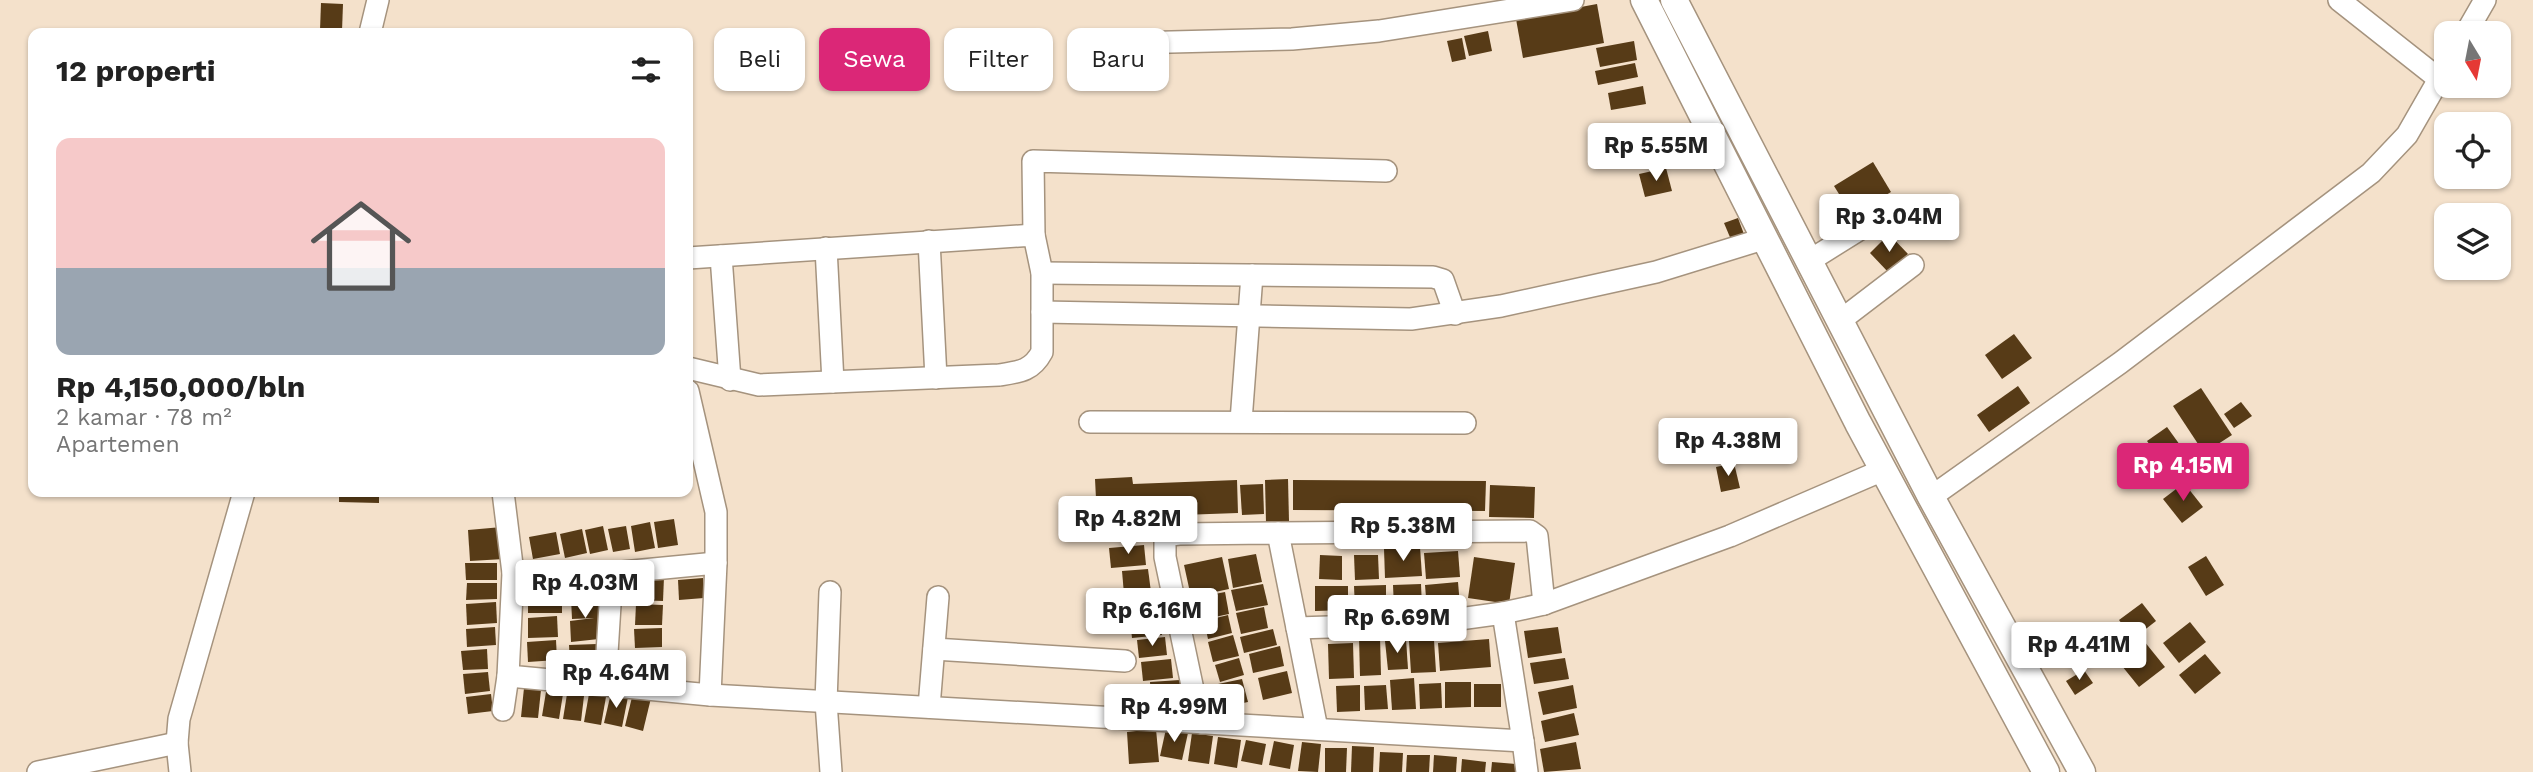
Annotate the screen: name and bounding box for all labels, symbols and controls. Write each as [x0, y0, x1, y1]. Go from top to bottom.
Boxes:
north arrow [2434, 21, 2511, 98]
map controls [2434, 21, 2511, 280]
chip: Beli [714, 28, 805, 91]
chip: Sewa [819, 28, 930, 91]
chip: Filter [944, 28, 1053, 91]
chip: Baru [1067, 28, 1169, 91]
icon: filters [627, 51, 665, 89]
text: 12 properti [56, 53, 215, 88]
button: locate [2434, 112, 2511, 189]
pin: Rp 5.55M [1584, 124, 1728, 183]
text: Rp 5.55M [1604, 132, 1708, 159]
icon: home [298, 183, 424, 309]
pin: Rp 3.04M [1817, 194, 1961, 254]
text: Rp 3.04M [1835, 203, 1943, 230]
button: layers [2434, 203, 2511, 280]
text: Rp 4,150,000/bln [56, 369, 305, 404]
text: 2 kamar · 78 m² [56, 404, 232, 431]
pin: Rp 4.38M [1656, 419, 1800, 478]
text: Rp 4.38M [1674, 427, 1782, 454]
text: Apartemen [56, 431, 180, 458]
pin: Rp 4.15M [2111, 444, 2255, 503]
text: Rp 4.15M [2133, 452, 2233, 479]
pin: Rp 4.82M [1056, 496, 1200, 556]
pin: Rp 5.38M [1331, 504, 1475, 563]
text: Rp 4.82M [1074, 505, 1182, 532]
text: Rp 5.38M [1350, 512, 1456, 539]
pin: Rp 4.03M [513, 560, 657, 620]
text: Rp 4.03M [531, 569, 639, 596]
pin: Rp 6.16M [1080, 588, 1224, 648]
pin: Rp 6.69M [1325, 596, 1469, 655]
text: Rp 6.16M [1102, 597, 1202, 624]
text: Rp 6.69M [1344, 604, 1450, 631]
pin: Rp 4.41M [2007, 622, 2151, 682]
text: Rp 4.41M [2027, 631, 2131, 658]
pin: Rp 4.64M [544, 650, 688, 710]
text: Rp 4.64M [562, 659, 670, 686]
pin: Rp 4.99M [1102, 684, 1246, 744]
text: Rp 4.99M [1120, 693, 1228, 720]

